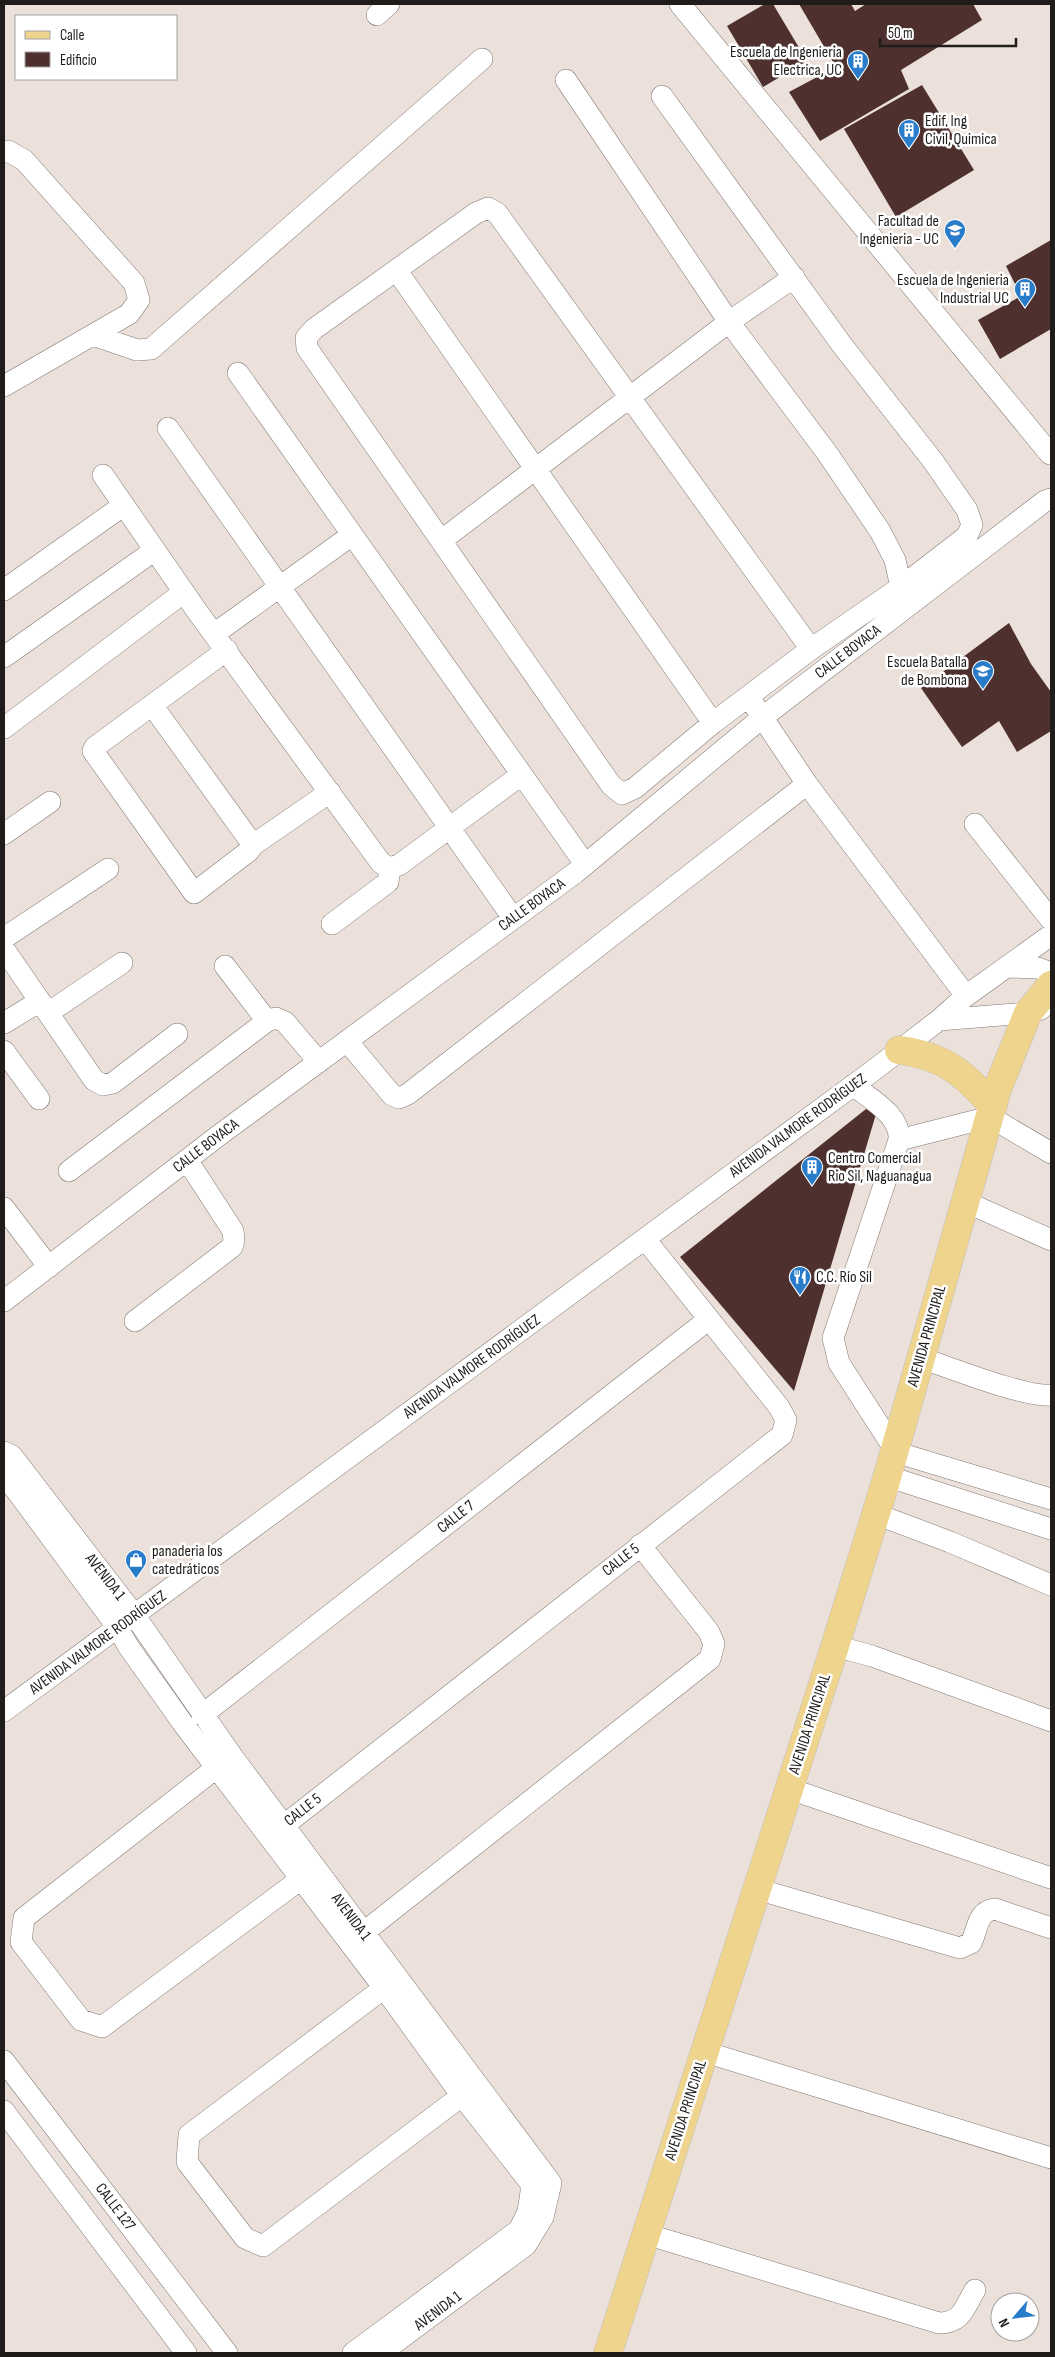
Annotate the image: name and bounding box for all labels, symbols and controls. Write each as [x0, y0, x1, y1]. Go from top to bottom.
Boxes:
legend [15, 15, 178, 80]
scale bar [880, 15, 1016, 47]
text: 50 m [888, 24, 913, 43]
text: Calle [60, 26, 84, 45]
place label: Escuela de Ingenieria Electrica, UC [730, 43, 842, 80]
building icon: Escuela de Ingenieria Electrica, UC [846, 49, 870, 80]
text: Edificio [60, 51, 97, 70]
place label: Edif. Ing Civil, Quimica [925, 112, 997, 149]
building icon: Edif. Ing Civil, Quimica [897, 118, 921, 149]
place label: Facultad de Ingenieria - UC [860, 212, 939, 249]
school or university icon: Facultad de Ingenieria - UC [943, 218, 967, 249]
place label: Escuela de Ingenieria Industrial UC [897, 271, 1009, 308]
building icon: Escuela de Ingenieria Industrial UC [1013, 277, 1037, 308]
street label: CALLE BOYACA [811, 621, 885, 683]
place label: Escuela Batalla de Bombona [887, 653, 967, 690]
school or university icon: Escuela Batalla de Bombona [971, 659, 995, 690]
street label: CALLE BOYACA [495, 874, 569, 936]
street label: AVENIDA VALMORE RODRÍGUEZ [725, 1070, 871, 1183]
street label: CALLE BOYACA [169, 1115, 243, 1177]
place label: Centro Comercial Rio Sil, Naguanagua [828, 1149, 932, 1186]
building icon: Centro Comercial Rio Sil, Naguanagua [800, 1155, 824, 1186]
restaurant icon: C.C. Río Sil [788, 1265, 812, 1296]
place label: C.C. Río Sil [816, 1268, 872, 1287]
street label: AVENIDA PRINCIPAL [903, 1283, 951, 1390]
street label: AVENIDA VALMORE RODRÍGUEZ [399, 1311, 545, 1424]
street label: CALLE 7 [434, 1496, 479, 1537]
street label: CALLE 5 [599, 1540, 643, 1580]
place label: panaderia los catedráticos [152, 1542, 223, 1579]
shop icon: panaderia los catedráticos [124, 1548, 148, 1579]
street label: AVENIDA 1 [80, 1549, 129, 1605]
street label: AVENIDA VALMORE RODRÍGUEZ [25, 1587, 171, 1700]
street label: AVENIDA PRINCIPAL [785, 1671, 835, 1777]
street label: CALLE 5 [281, 1790, 325, 1830]
street label: AVENIDA 1 [326, 1889, 375, 1945]
street label: AVENIDA PRINCIPAL [661, 2057, 711, 2163]
street label: CALLE 127 [91, 2180, 139, 2235]
street label: AVENIDA 1 [410, 2287, 466, 2336]
north arrow [990, 2292, 1040, 2342]
text: N [995, 2316, 1013, 2330]

